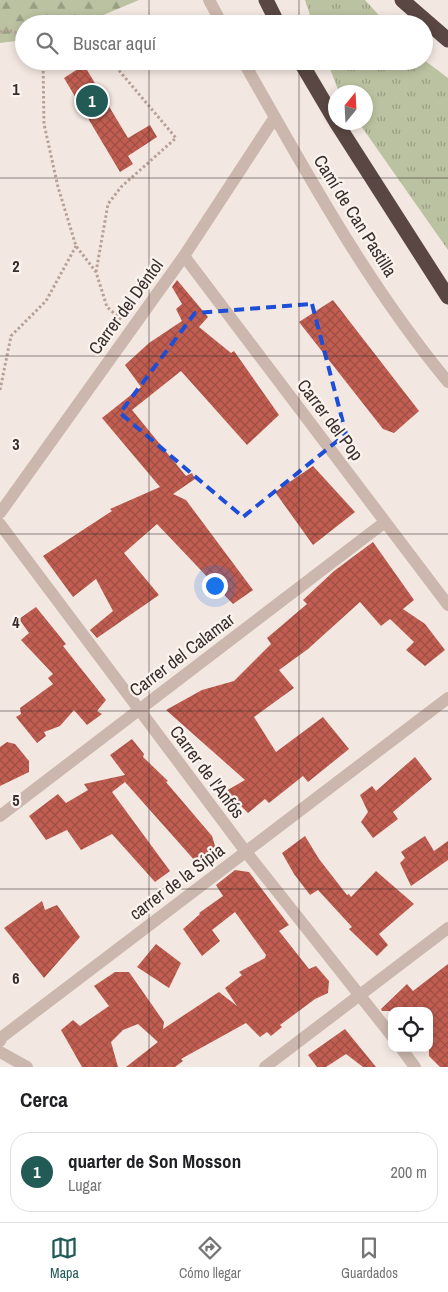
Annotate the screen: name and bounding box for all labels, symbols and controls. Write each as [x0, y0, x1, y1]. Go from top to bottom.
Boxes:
search box [15, 15, 433, 70]
icon: search [33, 29, 61, 57]
text: Buscar aquí [73, 30, 156, 56]
text: 1 [12, 78, 20, 100]
pin: 1 [76, 82, 108, 120]
north arrow [328, 85, 373, 130]
street label: Camí de Can Pastilla [308, 150, 403, 281]
street label: Carrer del Déntol [82, 254, 169, 360]
text: 2 [12, 255, 20, 277]
street label: Carrer del Pop [292, 374, 369, 466]
text: 3 [12, 433, 20, 455]
your location [202, 573, 228, 599]
street label: Carrer del Calamar [124, 607, 239, 702]
text: 4 [12, 611, 20, 633]
street label: Carrer de l'Anfós [164, 720, 251, 823]
text: 5 [12, 789, 20, 811]
street label: carrer de la Sípia [124, 838, 229, 926]
text: 6 [12, 967, 20, 989]
map controls [388, 1007, 433, 1052]
button: locate [388, 1007, 433, 1052]
text: Cerca [20, 1085, 68, 1114]
text: quarter de Son Mosson [68, 1148, 241, 1174]
text: 1 [33, 1161, 41, 1183]
text: 200 m [391, 1161, 427, 1183]
text: Lugar [68, 1174, 102, 1196]
tab: Mapa [50, 1234, 79, 1282]
tab: Cómo llegar [179, 1234, 241, 1282]
tab: Guardados [341, 1234, 398, 1282]

